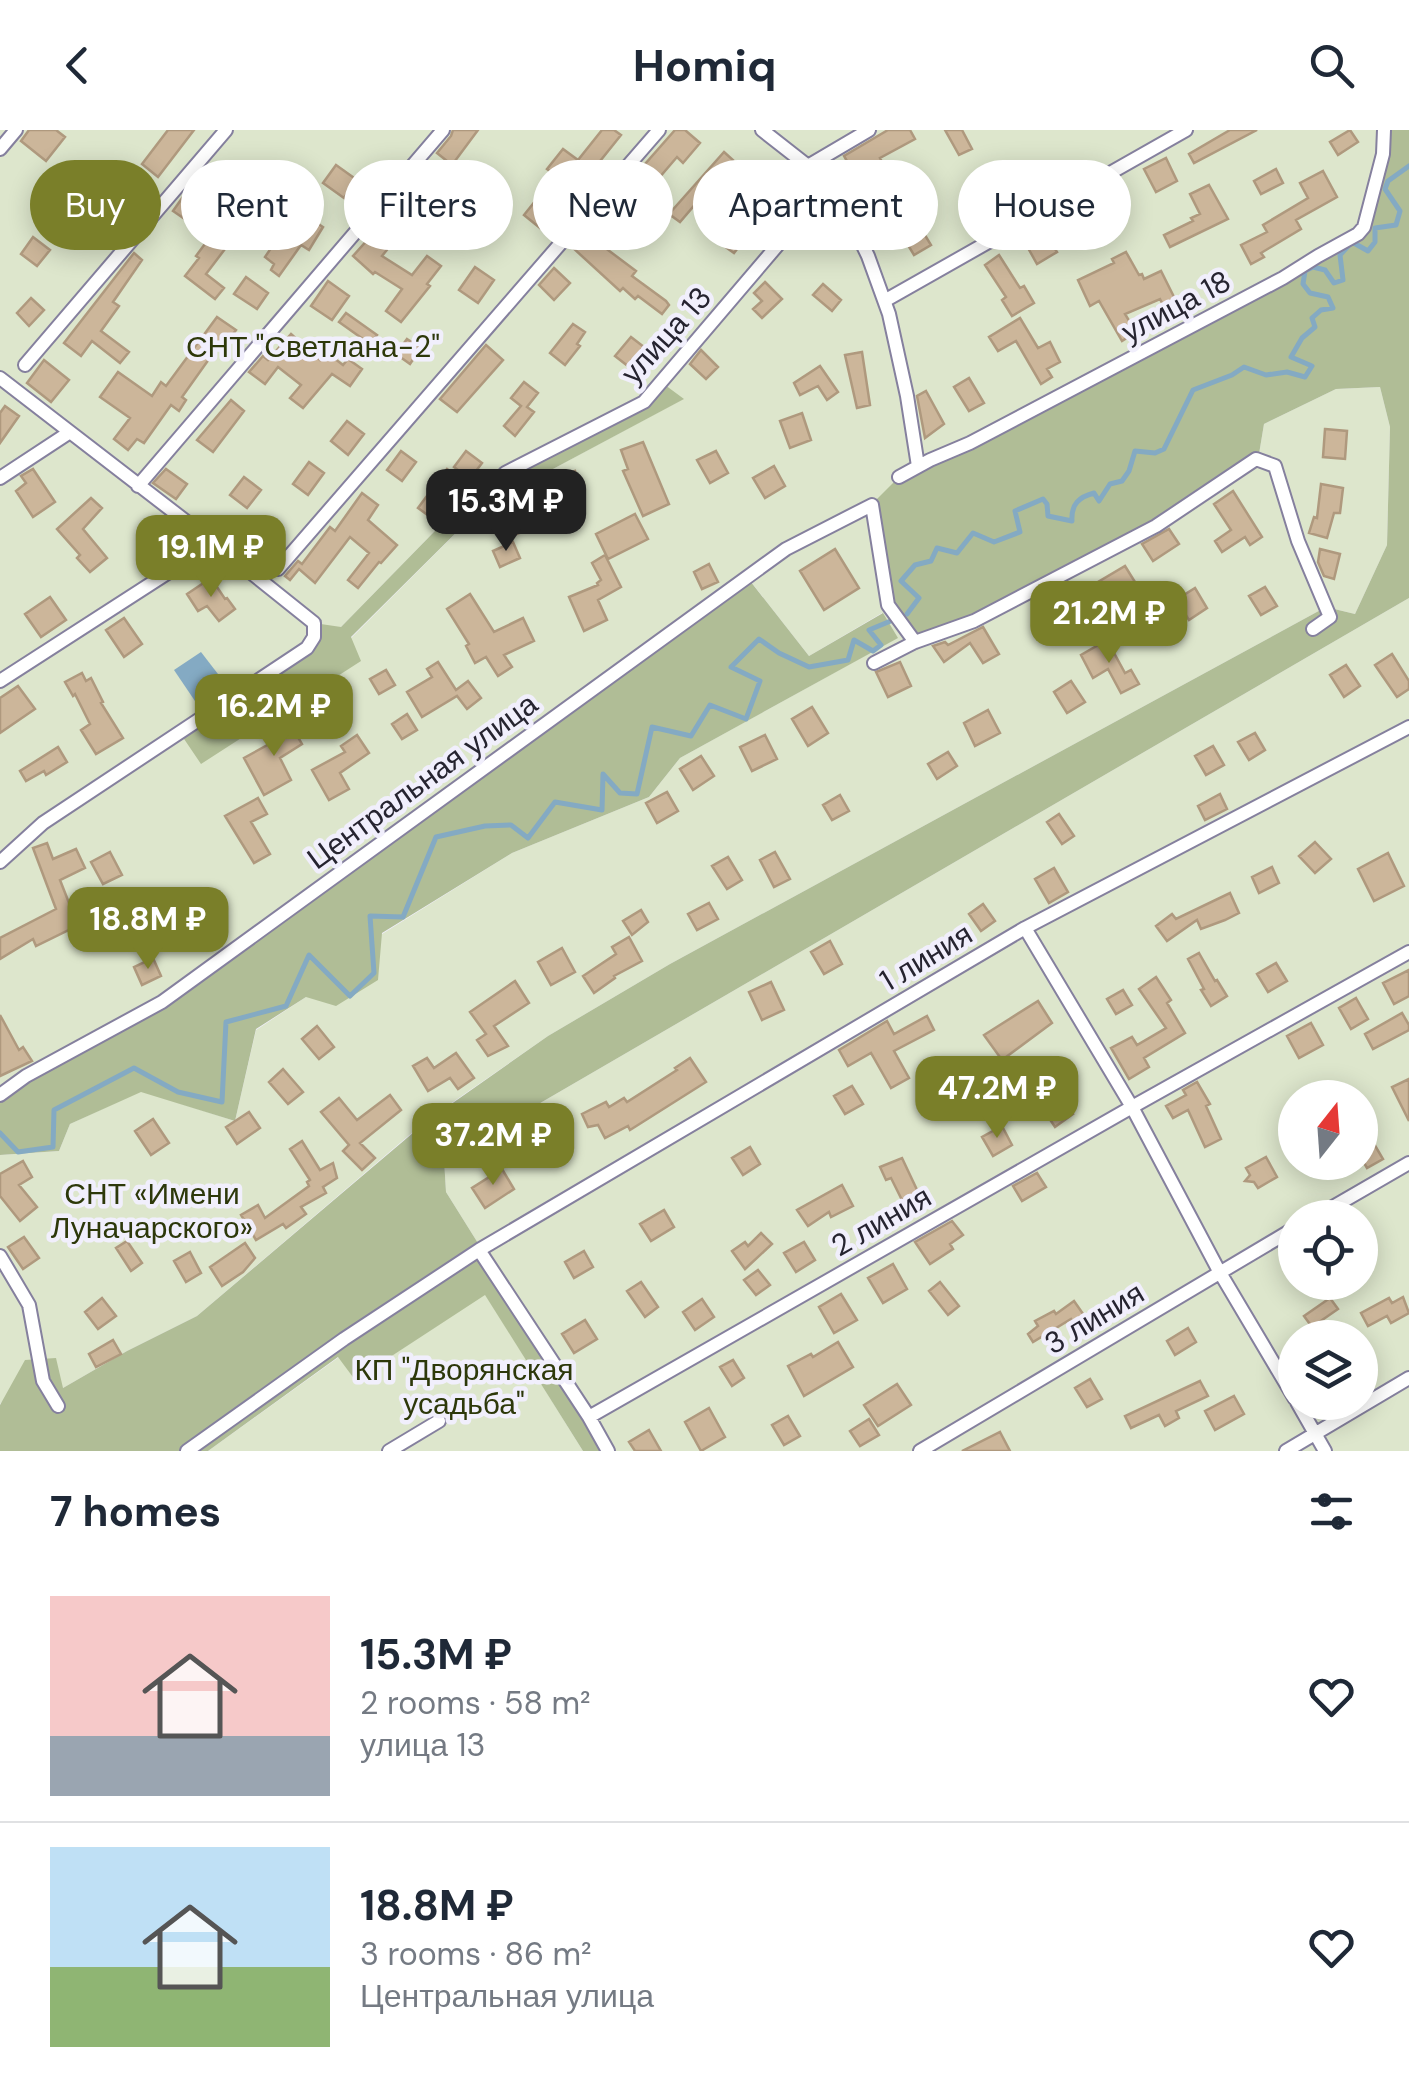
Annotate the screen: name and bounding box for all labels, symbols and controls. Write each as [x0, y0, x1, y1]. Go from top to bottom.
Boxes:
text: Homiq [633, 36, 776, 95]
icon: back [50, 38, 105, 93]
icon: search [1304, 38, 1359, 93]
chip: Buy [30, 160, 161, 250]
chip: Rent [181, 160, 324, 250]
chip: Filters [344, 160, 513, 250]
chip: New [533, 160, 673, 250]
chip: Apartment [693, 160, 938, 250]
chip: House [958, 160, 1131, 250]
street label: улица 18 [1115, 261, 1237, 351]
street label: улица 13 [612, 278, 720, 392]
park label: СНТ "Светлана-2" [186, 327, 440, 366]
pin: 15.3M ₽ [414, 469, 598, 554]
text: 15.3M ₽ [448, 480, 564, 522]
pin: 19.1M ₽ [119, 515, 303, 600]
text: 19.1M ₽ [158, 526, 264, 568]
pin: 21.2M ₽ [1017, 581, 1201, 666]
text: 21.2M ₽ [1052, 592, 1166, 634]
pin: 16.2M ₽ [182, 674, 366, 759]
street label: Центральная улица [299, 684, 545, 878]
text: 16.2M ₽ [217, 685, 331, 727]
pin: 18.8M ₽ [56, 887, 240, 972]
text: 18.8M ₽ [89, 898, 207, 940]
street label: 1 линия [873, 914, 979, 1000]
pin: 47.2M ₽ [905, 1056, 1089, 1141]
text: 47.2M ₽ [937, 1067, 1057, 1109]
north arrow [1278, 1080, 1378, 1180]
map controls [1278, 1080, 1378, 1420]
pin: 37.2M ₽ [401, 1103, 585, 1188]
text: 37.2M ₽ [434, 1114, 552, 1156]
park label: СНТ «Имени Луначарского» [51, 1174, 253, 1247]
street label: 2 линия [824, 1177, 938, 1265]
button: locate [1278, 1200, 1378, 1300]
street label: 3 линия [1037, 1273, 1151, 1363]
button: layers [1278, 1320, 1378, 1420]
park label: КП "Дворянская усадьба" [354, 1350, 574, 1423]
text: 7 homes [50, 1484, 221, 1539]
icon: filters [1304, 1484, 1359, 1539]
text: 15.3M ₽ [360, 1627, 512, 1682]
icon: home [130, 1636, 250, 1756]
icon: heart [1304, 1669, 1359, 1724]
text: 2 rooms · 58 m² [360, 1682, 591, 1724]
text: улица 13 [360, 1724, 485, 1766]
text: 18.8M ₽ [360, 1878, 514, 1933]
icon: home [130, 1887, 250, 2007]
icon: heart [1304, 1920, 1359, 1975]
text: 3 rooms · 86 m² [360, 1933, 592, 1975]
text: Центральная улица [360, 1975, 654, 2017]

